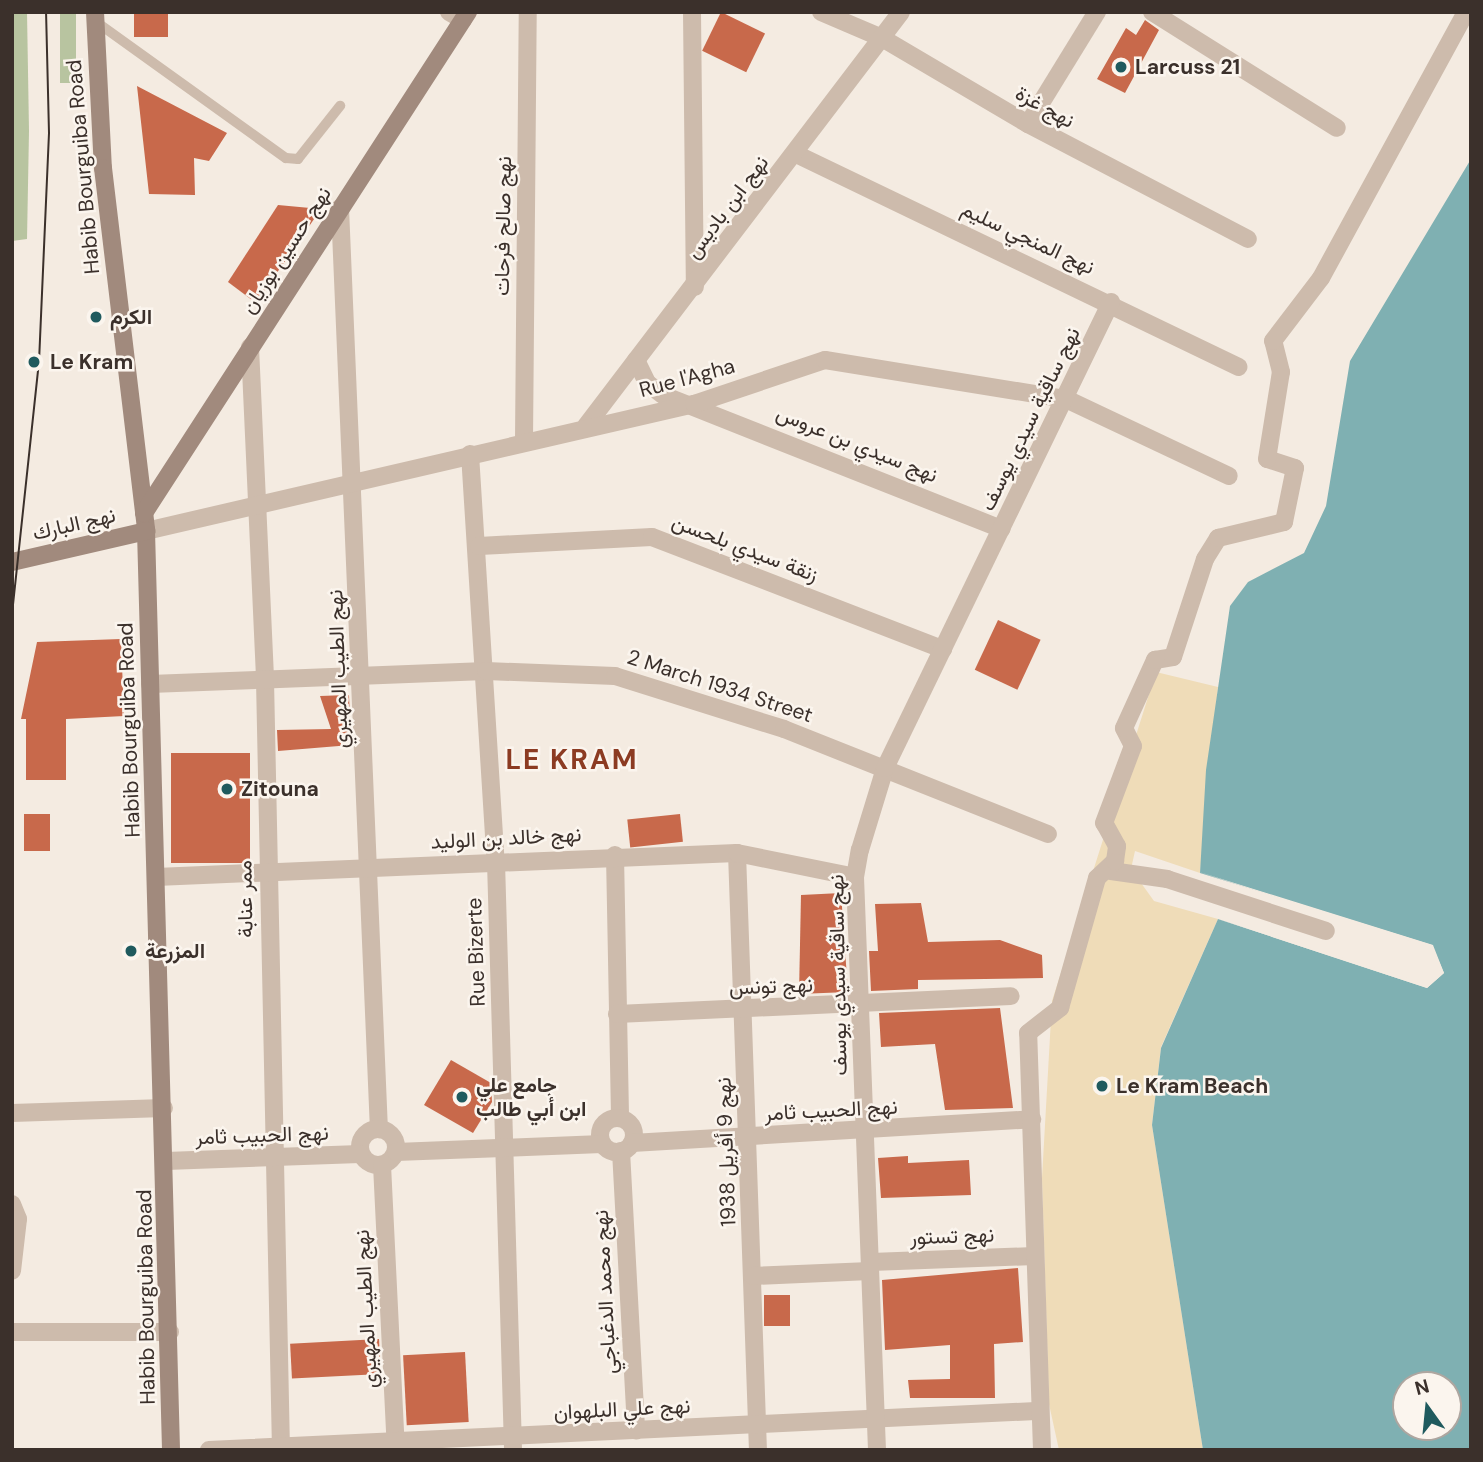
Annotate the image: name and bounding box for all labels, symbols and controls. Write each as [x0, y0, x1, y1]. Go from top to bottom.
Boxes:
place label: Larcuss 21 [1135, 54, 1240, 80]
street label: Habib Bourguiba Road [61, 59, 105, 275]
marker: Larcuss 21 [1113, 59, 1129, 75]
street label: نهج غزة [1011, 81, 1079, 133]
street label: نهج ابن باديس [680, 150, 774, 264]
street label: نهج صالح فرحات [489, 156, 517, 296]
street label: نهج حسين بوزيان [236, 182, 336, 318]
street label: نهج المنجي سليم [957, 196, 1099, 280]
place label: الكرم [110, 304, 152, 330]
marker: الكرم [88, 309, 104, 325]
street label: نهج ساقية سيدي يوسف [975, 323, 1085, 515]
place label: Le Kram [50, 349, 133, 375]
marker: Le Kram [24, 352, 44, 372]
street label: Rue l'Agha [636, 353, 738, 403]
street label: نهج سيدي بن عروس [773, 400, 941, 488]
street label: نهج البارك [30, 502, 118, 546]
street label: زنقة سيدي بلحسن [668, 509, 822, 587]
street label: نهج الطيب المهيري [323, 589, 353, 749]
street label: Habib Bourguiba Road [113, 622, 145, 838]
street label: 2 March 1934 Street [624, 644, 816, 728]
district label: LE KRAM [506, 743, 638, 777]
place label: Zitouna [241, 776, 319, 802]
marker: Zitouna [219, 781, 235, 797]
street label: نهج خالد بن الوليد [430, 821, 582, 855]
street label: ممر عنابة [232, 860, 258, 938]
street label: نهج ساقية سيدي يوسف [824, 874, 852, 1076]
street label: Rue Bizerte [462, 897, 490, 1007]
place label: المزرعة [145, 938, 205, 964]
marker: المزرعة [123, 943, 139, 959]
street label: نهج تونس [728, 972, 814, 1000]
place label: جامع علي ابن أبي طالب [476, 1072, 586, 1122]
place label: Le Kram Beach [1116, 1073, 1268, 1099]
street label: نهج 9 أفريل 1938 [711, 1077, 741, 1227]
marker: Le Kram Beach [1094, 1078, 1110, 1094]
marker: جامع علي ابن أبي طالب [454, 1089, 470, 1105]
street label: نهج الحبيب ثامر [764, 1094, 898, 1126]
street label: نهج الحبيب ثامر [195, 1120, 329, 1150]
street label: Habib Bourguiba Road [132, 1189, 160, 1405]
street label: نهج محمد الدغباجي [588, 1209, 622, 1375]
street label: نهج تستور [909, 1222, 995, 1250]
street label: نهج الطيب المهيري [349, 1229, 383, 1389]
north arrow [1392, 1371, 1462, 1441]
text: N [1412, 1373, 1432, 1401]
street label: نهج علي البلهوان [553, 1393, 691, 1425]

